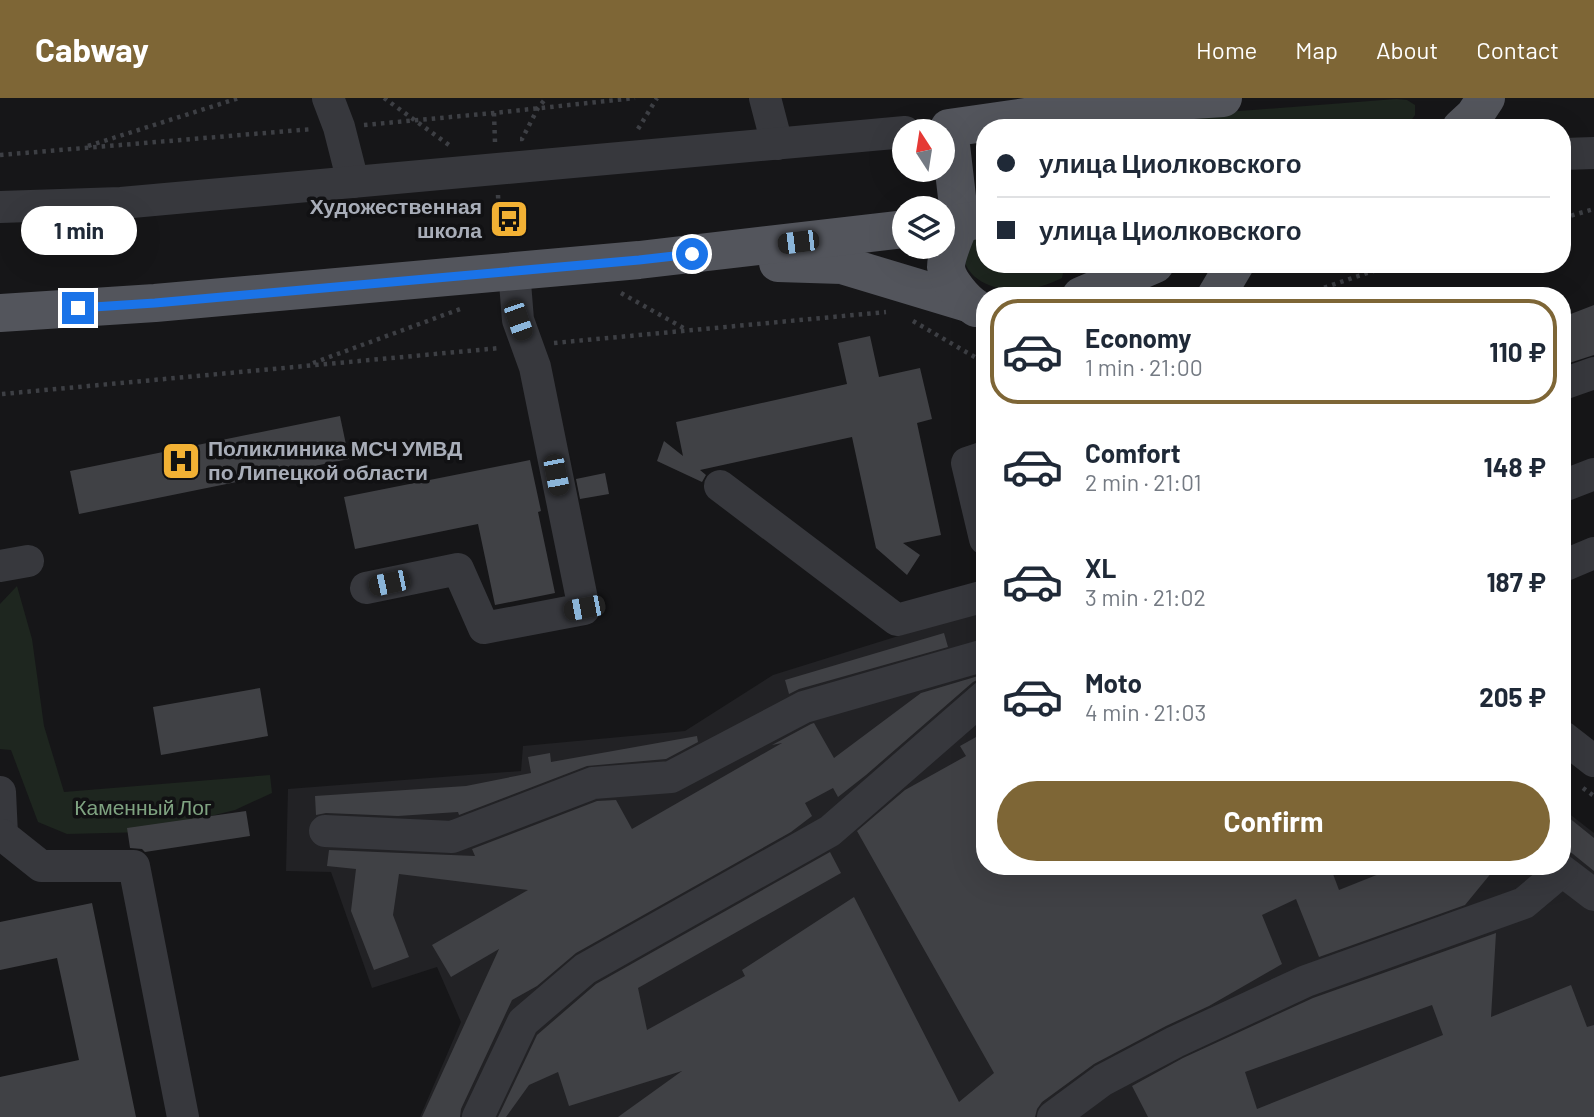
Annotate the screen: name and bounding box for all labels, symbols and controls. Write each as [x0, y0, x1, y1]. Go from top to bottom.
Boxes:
text: Cabway [35, 29, 149, 69]
text: Home [1196, 35, 1257, 64]
text: Map [1295, 35, 1338, 64]
text: About [1376, 35, 1438, 64]
text: Contact [1476, 35, 1559, 64]
north arrow [892, 119, 956, 182]
map controls [892, 119, 955, 259]
text: улица Циолковского [1039, 147, 1302, 178]
place label: Художественная школа [310, 193, 482, 242]
button: layers [892, 196, 955, 259]
bus stop icon: Художественная школа [488, 198, 530, 240]
callout: 1 min [20, 206, 136, 256]
text: улица Циолковского [1039, 214, 1302, 245]
text: 1 min [54, 216, 104, 244]
car [776, 229, 821, 255]
route start [676, 238, 708, 270]
route end [62, 292, 94, 324]
car [502, 297, 535, 343]
icon: car [1001, 320, 1064, 383]
text: Economy [1085, 322, 1191, 353]
text: 110 ₽ [1489, 336, 1546, 367]
text: 1 min · 21:00 [1085, 353, 1203, 381]
place label: Поликлиника МСЧ УМВД по Липецкой области [208, 435, 462, 484]
icon: car [1001, 435, 1064, 498]
text: Comfort [1085, 437, 1181, 468]
hospital icon: Поликлиника МСЧ УМВД по Липецкой области [160, 440, 202, 482]
text: 148 ₽ [1484, 451, 1546, 482]
car [542, 452, 571, 498]
text: 2 min · 21:01 [1085, 468, 1202, 496]
icon: car [1001, 550, 1064, 613]
text: XL [1085, 552, 1116, 583]
text: 187 ₽ [1486, 566, 1546, 597]
car [367, 568, 412, 598]
text: 3 min · 21:02 [1085, 583, 1206, 611]
car [562, 594, 607, 622]
icon: car [1001, 665, 1064, 728]
text: Moto [1085, 667, 1142, 698]
text: 205 ₽ [1479, 681, 1546, 712]
text: 4 min · 21:03 [1085, 698, 1206, 726]
button: Confirm [997, 781, 1550, 861]
park label: Каменный Лог [74, 794, 212, 819]

